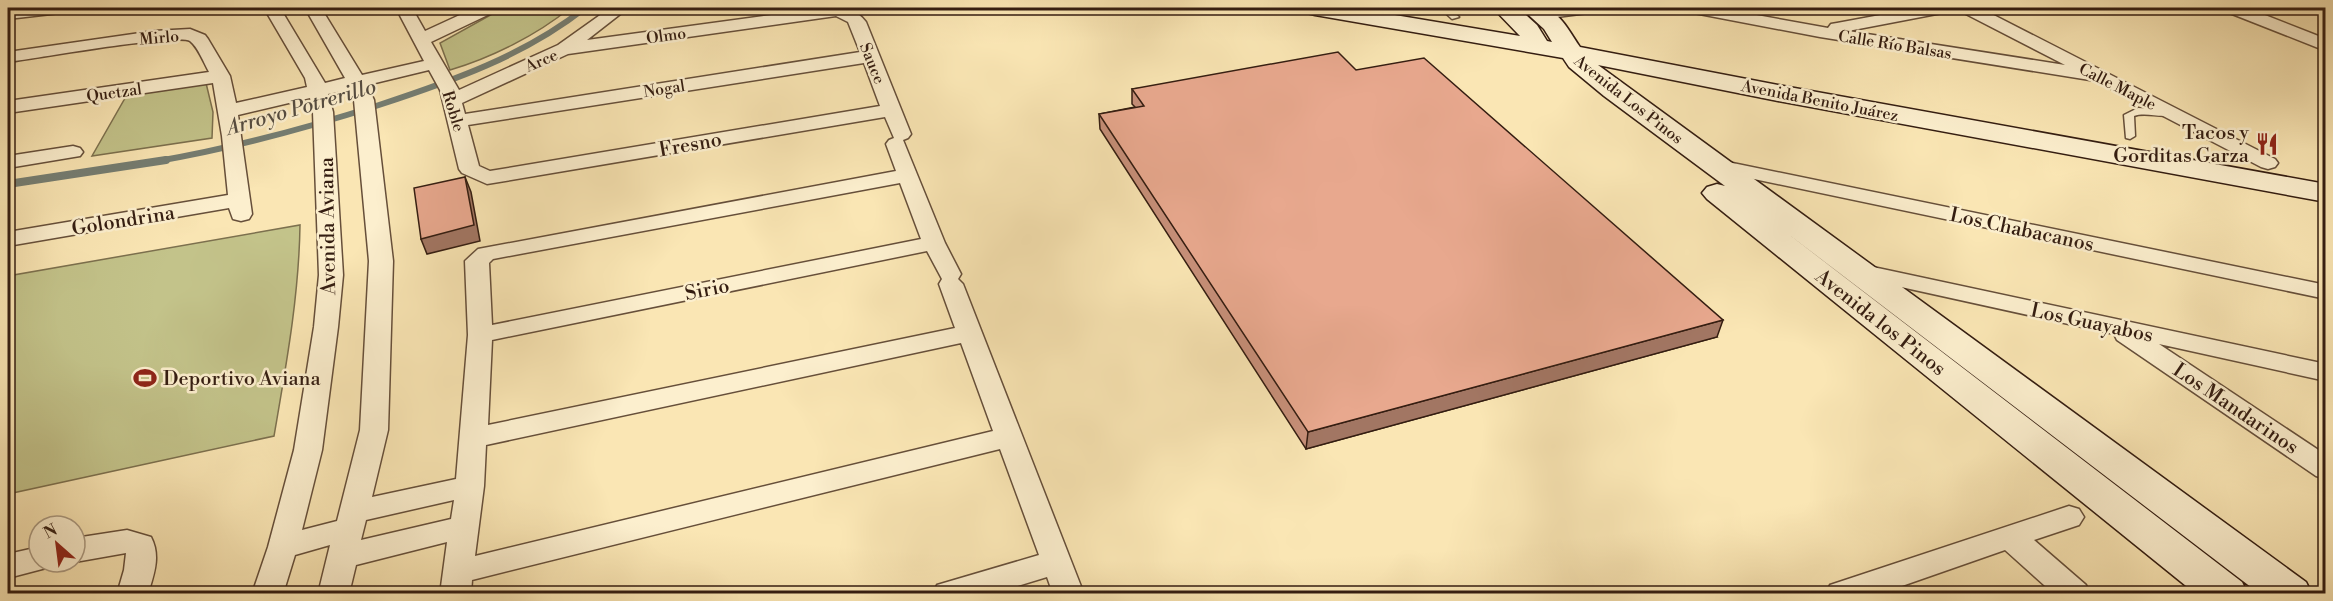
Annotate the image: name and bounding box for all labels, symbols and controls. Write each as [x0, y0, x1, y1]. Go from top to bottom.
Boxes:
street label: Olmo [645, 23, 687, 49]
street label: Mirlo [138, 26, 180, 50]
street label: Calle Río Balsas [1837, 26, 1953, 64]
street label: Sauce [855, 40, 889, 87]
street label: Arce [521, 45, 561, 77]
street label: Avenida Los Pinos [1569, 50, 1687, 149]
street label: Calle Maple [2075, 59, 2160, 115]
water label: Arroyo Potrerillo [221, 74, 379, 142]
street label: Nogal [642, 76, 687, 102]
street label: Avenida Benito Juárez [1739, 76, 1900, 126]
street label: Quetzal [85, 79, 143, 107]
street label: Roble [437, 88, 469, 134]
place label: Tacos y Gorditas Garza [2113, 121, 2250, 169]
street label: Fresno [657, 128, 724, 163]
restaurant icon: Tacos y Gorditas Garza [2254, 131, 2280, 157]
street label: Avenida Aviana [315, 156, 342, 296]
street label: Golondrina [70, 201, 177, 242]
street label: Los Chabacanos [1947, 203, 2096, 258]
street label: Avenida los Pinos [1809, 264, 1950, 382]
street label: Sirio [683, 274, 732, 307]
street label: Los Guayabos [2028, 298, 2155, 349]
street label: Los Mandarinos [2168, 358, 2303, 460]
sports icon: Deportivo Aviana [132, 365, 158, 391]
place label: Deportivo Aviana [163, 367, 322, 392]
north arrow [27, 514, 87, 574]
text: N [40, 520, 61, 543]

